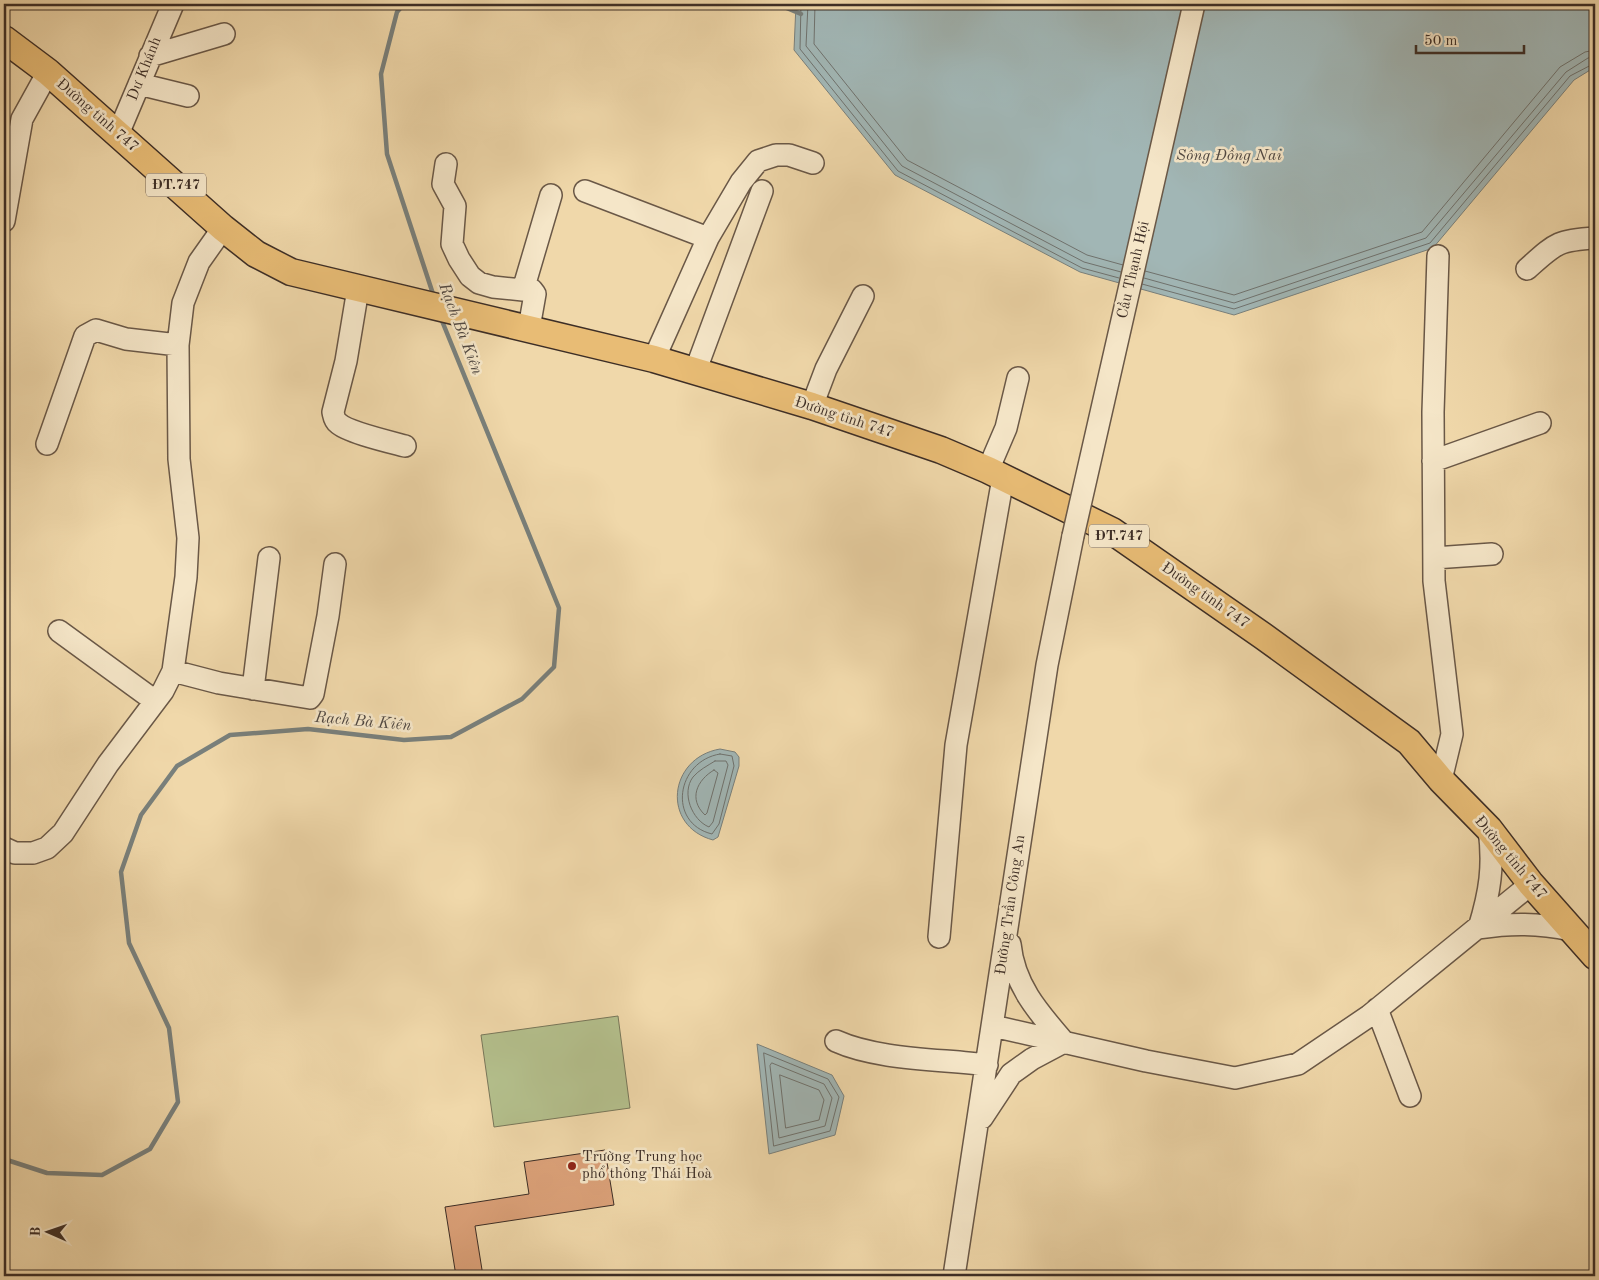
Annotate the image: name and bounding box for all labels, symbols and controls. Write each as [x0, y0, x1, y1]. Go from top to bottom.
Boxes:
scale bar [1416, 22, 1524, 54]
text: 50 m [1424, 34, 1458, 49]
street label: Dư Khánh [125, 35, 165, 103]
street label: Đường tỉnh 747 [53, 76, 141, 156]
water label: Sông Đồng Nai [1176, 147, 1283, 164]
road number: ĐT.747 [146, 174, 206, 196]
street label: Cầu Thạnh Hội [1114, 219, 1153, 320]
water label: Rạch Bà Kiên [435, 280, 485, 377]
street label: Đường tỉnh 747 [793, 395, 895, 441]
road number: ĐT.747 [1089, 524, 1149, 548]
street label: Đường tỉnh 747 [1158, 560, 1252, 632]
water label: Rạch Bà Kiên [313, 710, 412, 734]
street label: Đường tỉnh 747 [1471, 814, 1549, 902]
street label: Đường Trần Công An [992, 834, 1028, 976]
place label: Trường Trung học phổ thông Thái Hoà [582, 1150, 713, 1182]
marker: Trường Trung học phổ thông Thái Hoà [566, 1160, 578, 1172]
north arrow [22, 1208, 72, 1258]
text: B [29, 1226, 43, 1237]

